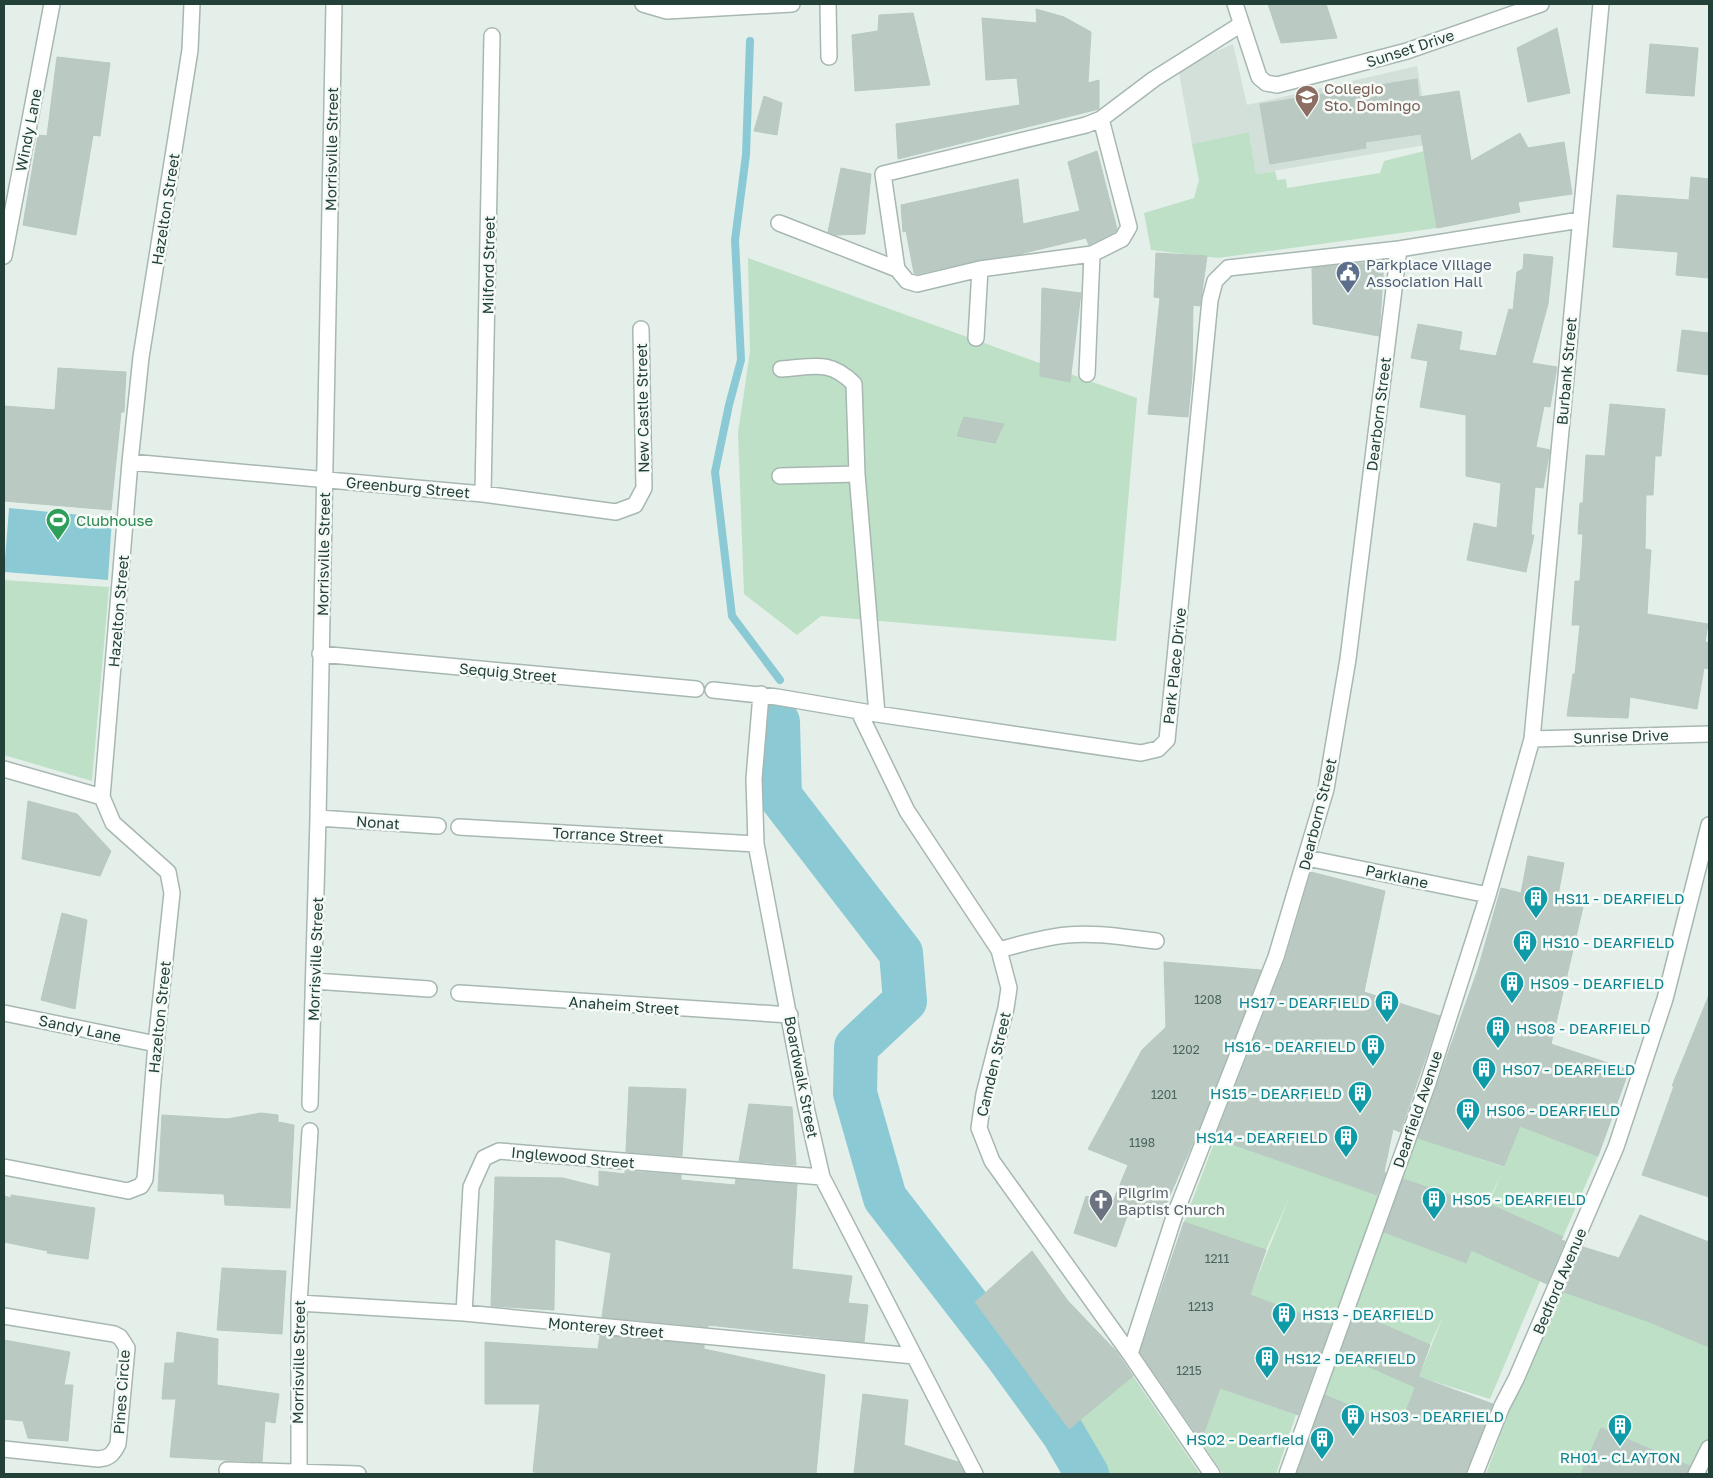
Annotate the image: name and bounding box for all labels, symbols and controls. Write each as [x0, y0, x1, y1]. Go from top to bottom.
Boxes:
street label: Sunset Drive [1364, 25, 1457, 71]
place label: Collegio Sto. Domingo [1324, 79, 1421, 114]
school or university icon: Collegio Sto. Domingo [1294, 84, 1320, 118]
street label: Windy Lane [11, 87, 45, 173]
street label: Morrisville Street [321, 87, 341, 211]
street label: Hazelton Street [147, 152, 183, 266]
street label: Milford Street [478, 215, 498, 315]
place label: Parkplace Village Association Hall [1366, 255, 1492, 290]
public building icon: Parkplace Village Association Hall [1335, 260, 1361, 294]
street label: Burbank Street [1552, 316, 1580, 426]
street label: New Castle Street [632, 343, 652, 473]
street label: Dearborn Street [1362, 356, 1394, 472]
street label: Greenburg Street [345, 473, 471, 501]
street label: Morrisville Street [313, 492, 333, 616]
sports icon: Clubhouse [45, 507, 71, 541]
place label: Clubhouse [76, 511, 154, 529]
street label: Hazelton Street [104, 554, 132, 668]
street label: Park Place Drive [1159, 607, 1189, 725]
street label: Sequig Street [458, 659, 558, 685]
street label: Sunrise Drive [1573, 725, 1669, 747]
street label: Dearborn Street [1294, 756, 1340, 872]
street label: Nonat [355, 811, 401, 833]
street label: Torrance Street [552, 823, 664, 847]
street label: Parklane [1364, 861, 1430, 891]
building icon: HS11 - DEARFIELD [1523, 885, 1549, 919]
place label: HS11 - DEARFIELD [1554, 889, 1685, 907]
street label: Morrisville Street [304, 897, 326, 1021]
building icon: HS10 - DEARFIELD [1512, 929, 1538, 963]
place label: HS10 - DEARFIELD [1542, 933, 1675, 951]
street label: Hazelton Street [144, 960, 174, 1074]
building icon: HS09 - DEARFIELD [1499, 970, 1525, 1004]
place label: HS09 - DEARFIELD [1530, 974, 1664, 992]
building icon: HS17 - DEARFIELD [1374, 989, 1400, 1023]
street label: Anaheim Street [568, 992, 680, 1018]
house number: 1208 [1194, 992, 1222, 1007]
place label: HS17 - DEARFIELD [1239, 993, 1370, 1011]
street label: Sandy Lane [37, 1010, 123, 1046]
street label: Camden Street [972, 1010, 1014, 1118]
street label: Boardwalk Street [781, 1014, 823, 1140]
building icon: HS08 - DEARFIELD [1485, 1015, 1511, 1049]
place label: HS08 - DEARFIELD [1516, 1019, 1650, 1037]
building icon: HS16 - DEARFIELD [1360, 1033, 1386, 1067]
place label: HS16 - DEARFIELD [1224, 1037, 1356, 1055]
house number: 1202 [1172, 1042, 1200, 1057]
street label: Dearfield Avenue [1389, 1048, 1446, 1170]
building icon: HS07 - DEARFIELD [1471, 1056, 1497, 1090]
place label: HS07 - DEARFIELD [1502, 1060, 1635, 1078]
building icon: HS15 - DEARFIELD [1347, 1080, 1373, 1114]
place label: HS15 - DEARFIELD [1210, 1084, 1342, 1102]
house number: 1201 [1151, 1087, 1177, 1102]
building icon: HS06 - DEARFIELD [1455, 1097, 1481, 1131]
place label: HS06 - DEARFIELD [1486, 1101, 1620, 1119]
building icon: HS14 - DEARFIELD [1333, 1124, 1359, 1158]
place label: HS14 - DEARFIELD [1196, 1128, 1328, 1146]
house number: 1198 [1129, 1135, 1155, 1150]
street label: Inglewood Street [511, 1143, 635, 1171]
place label: Pilgrim Baptist Church [1118, 1183, 1225, 1218]
building icon: HS05 - DEARFIELD [1421, 1186, 1447, 1220]
church icon: Pilgrim Baptist Church [1088, 1188, 1114, 1222]
place label: HS05 - DEARFIELD [1452, 1190, 1586, 1208]
street label: Bedford Avenue [1528, 1225, 1590, 1337]
house number: 1211 [1205, 1251, 1229, 1266]
house number: 1213 [1188, 1299, 1214, 1314]
street label: Morrisville Street [288, 1300, 308, 1424]
building icon: HS13 - DEARFIELD [1271, 1301, 1297, 1335]
place label: HS13 - DEARFIELD [1302, 1305, 1434, 1323]
street label: Monterey Street [547, 1313, 665, 1341]
building icon: HS12 - DEARFIELD [1254, 1345, 1280, 1379]
street label: Pines Circle [109, 1349, 133, 1435]
place label: HS12 - DEARFIELD [1284, 1349, 1416, 1367]
house number: 1215 [1176, 1363, 1202, 1378]
building icon: HS03 - DEARFIELD [1340, 1403, 1366, 1437]
place label: HS03 - DEARFIELD [1370, 1407, 1504, 1425]
building icon: RH01 - CLAYTON [1607, 1413, 1633, 1447]
building icon: HS02 - Dearfield [1309, 1426, 1335, 1460]
place label: HS02 - Dearfield [1186, 1430, 1304, 1448]
place label: RH01 - CLAYTON [1560, 1448, 1680, 1466]

